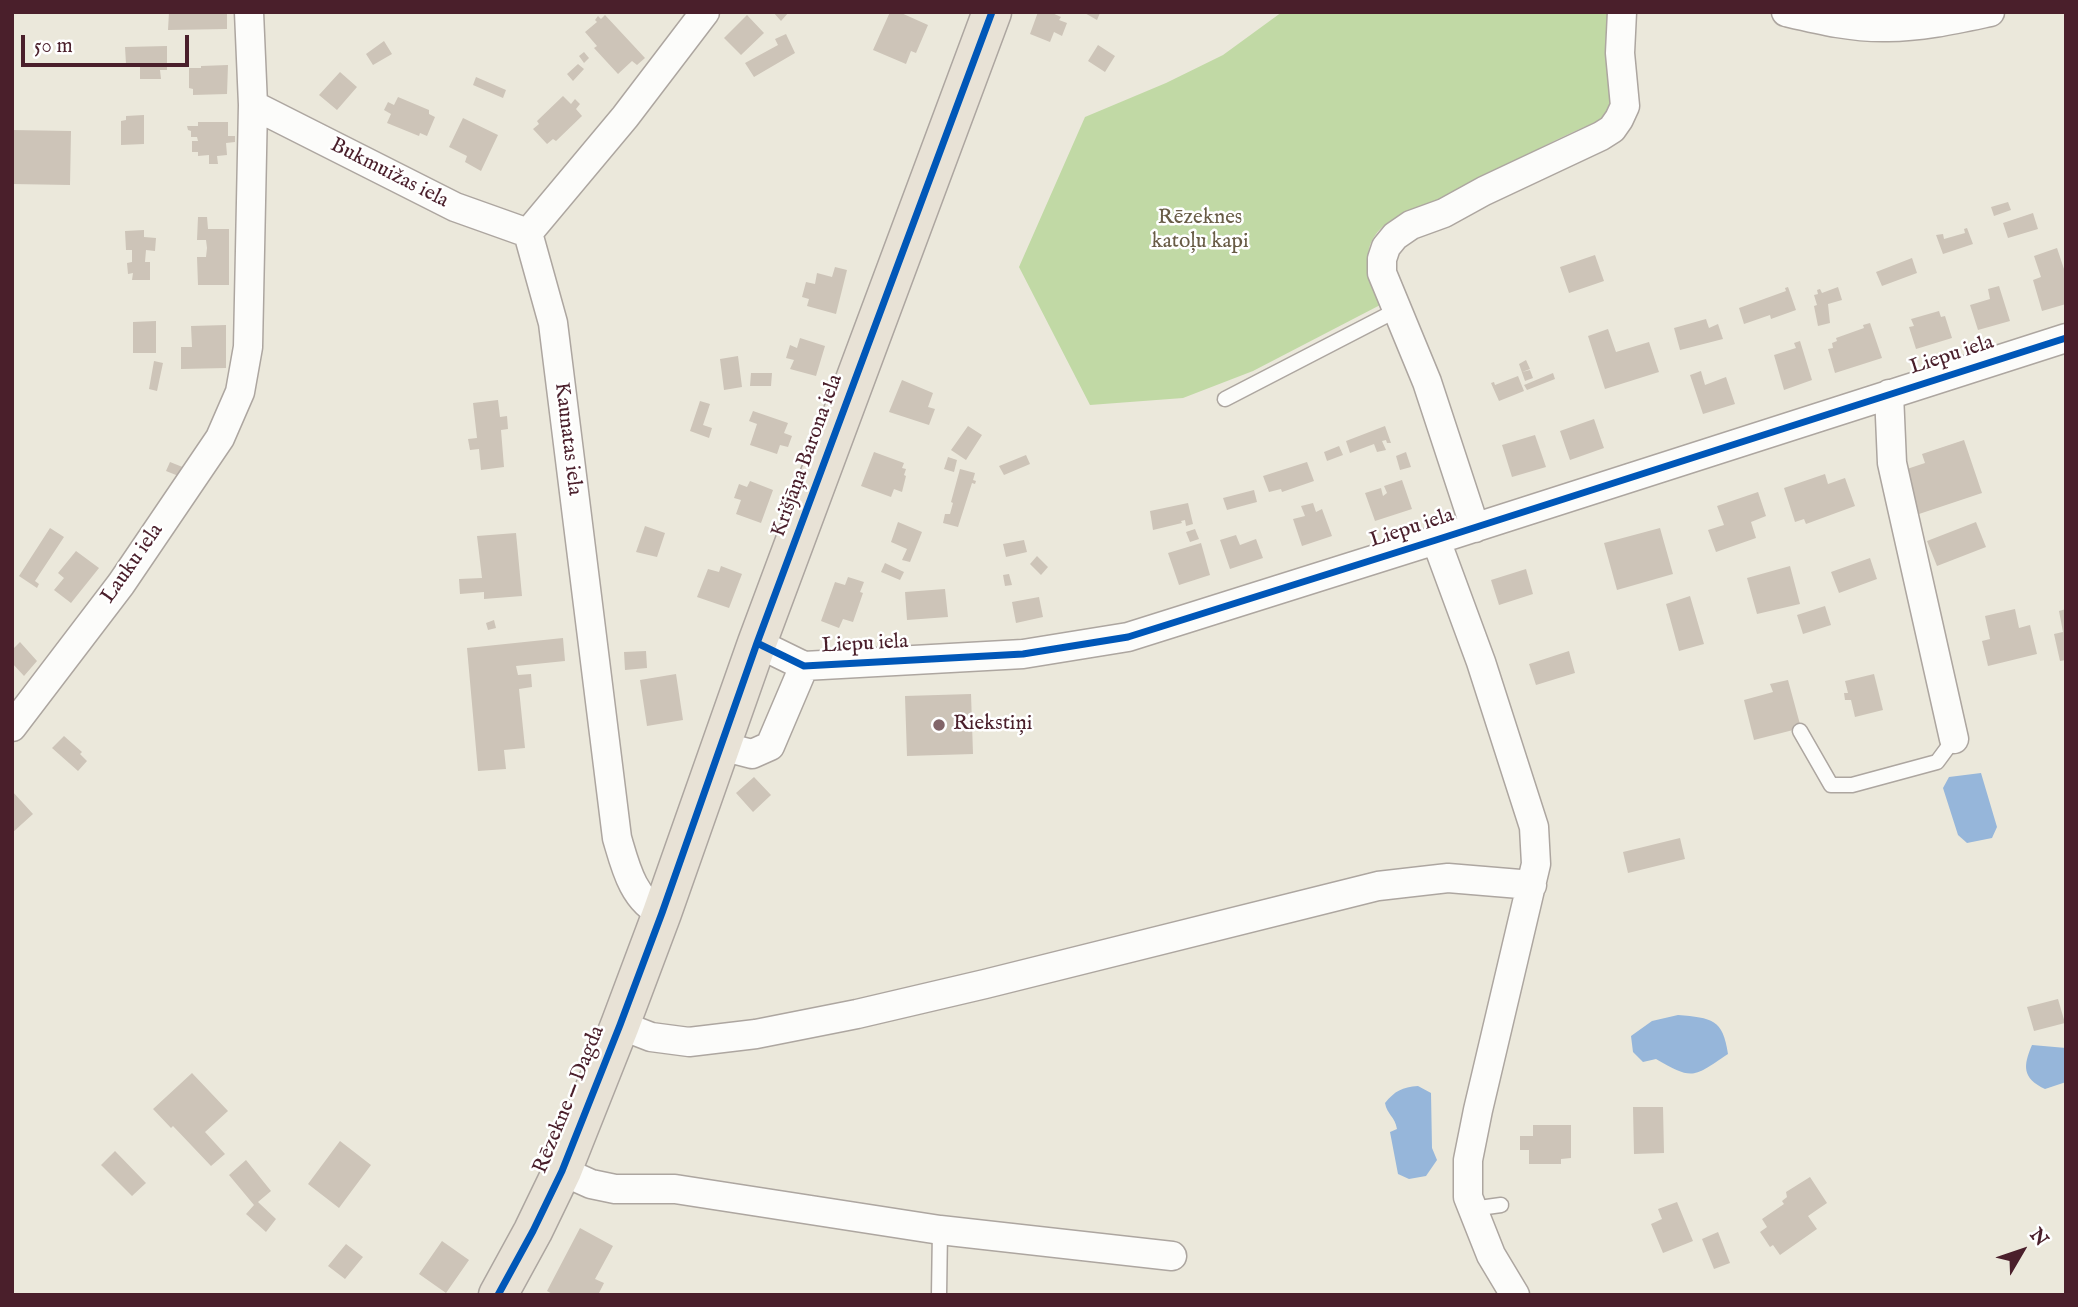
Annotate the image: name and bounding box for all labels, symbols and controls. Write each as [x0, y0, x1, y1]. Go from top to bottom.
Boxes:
scale bar [24, 21, 192, 65]
text: 50 m [34, 33, 73, 60]
street label: Bukmuižas iela [326, 133, 452, 215]
park label: Rēzeknes katoļu kapi [1151, 206, 1249, 256]
street label: Liepu iela [1907, 331, 1997, 381]
street label: Krišjāņa Barona iela [767, 371, 849, 541]
street label: Kaunatas iela [548, 381, 586, 497]
street label: Liepu iela [1367, 504, 1457, 554]
street label: Lauku iela [96, 519, 170, 609]
street label: Liepu iela [821, 630, 909, 660]
place label: Riekstiņi [953, 712, 1032, 738]
marker: Riekstiņi [931, 717, 947, 733]
street label: Rēzekne — Dagda [529, 1022, 611, 1178]
north arrow [1987, 1216, 2057, 1286]
text: N [2024, 1224, 2053, 1252]

